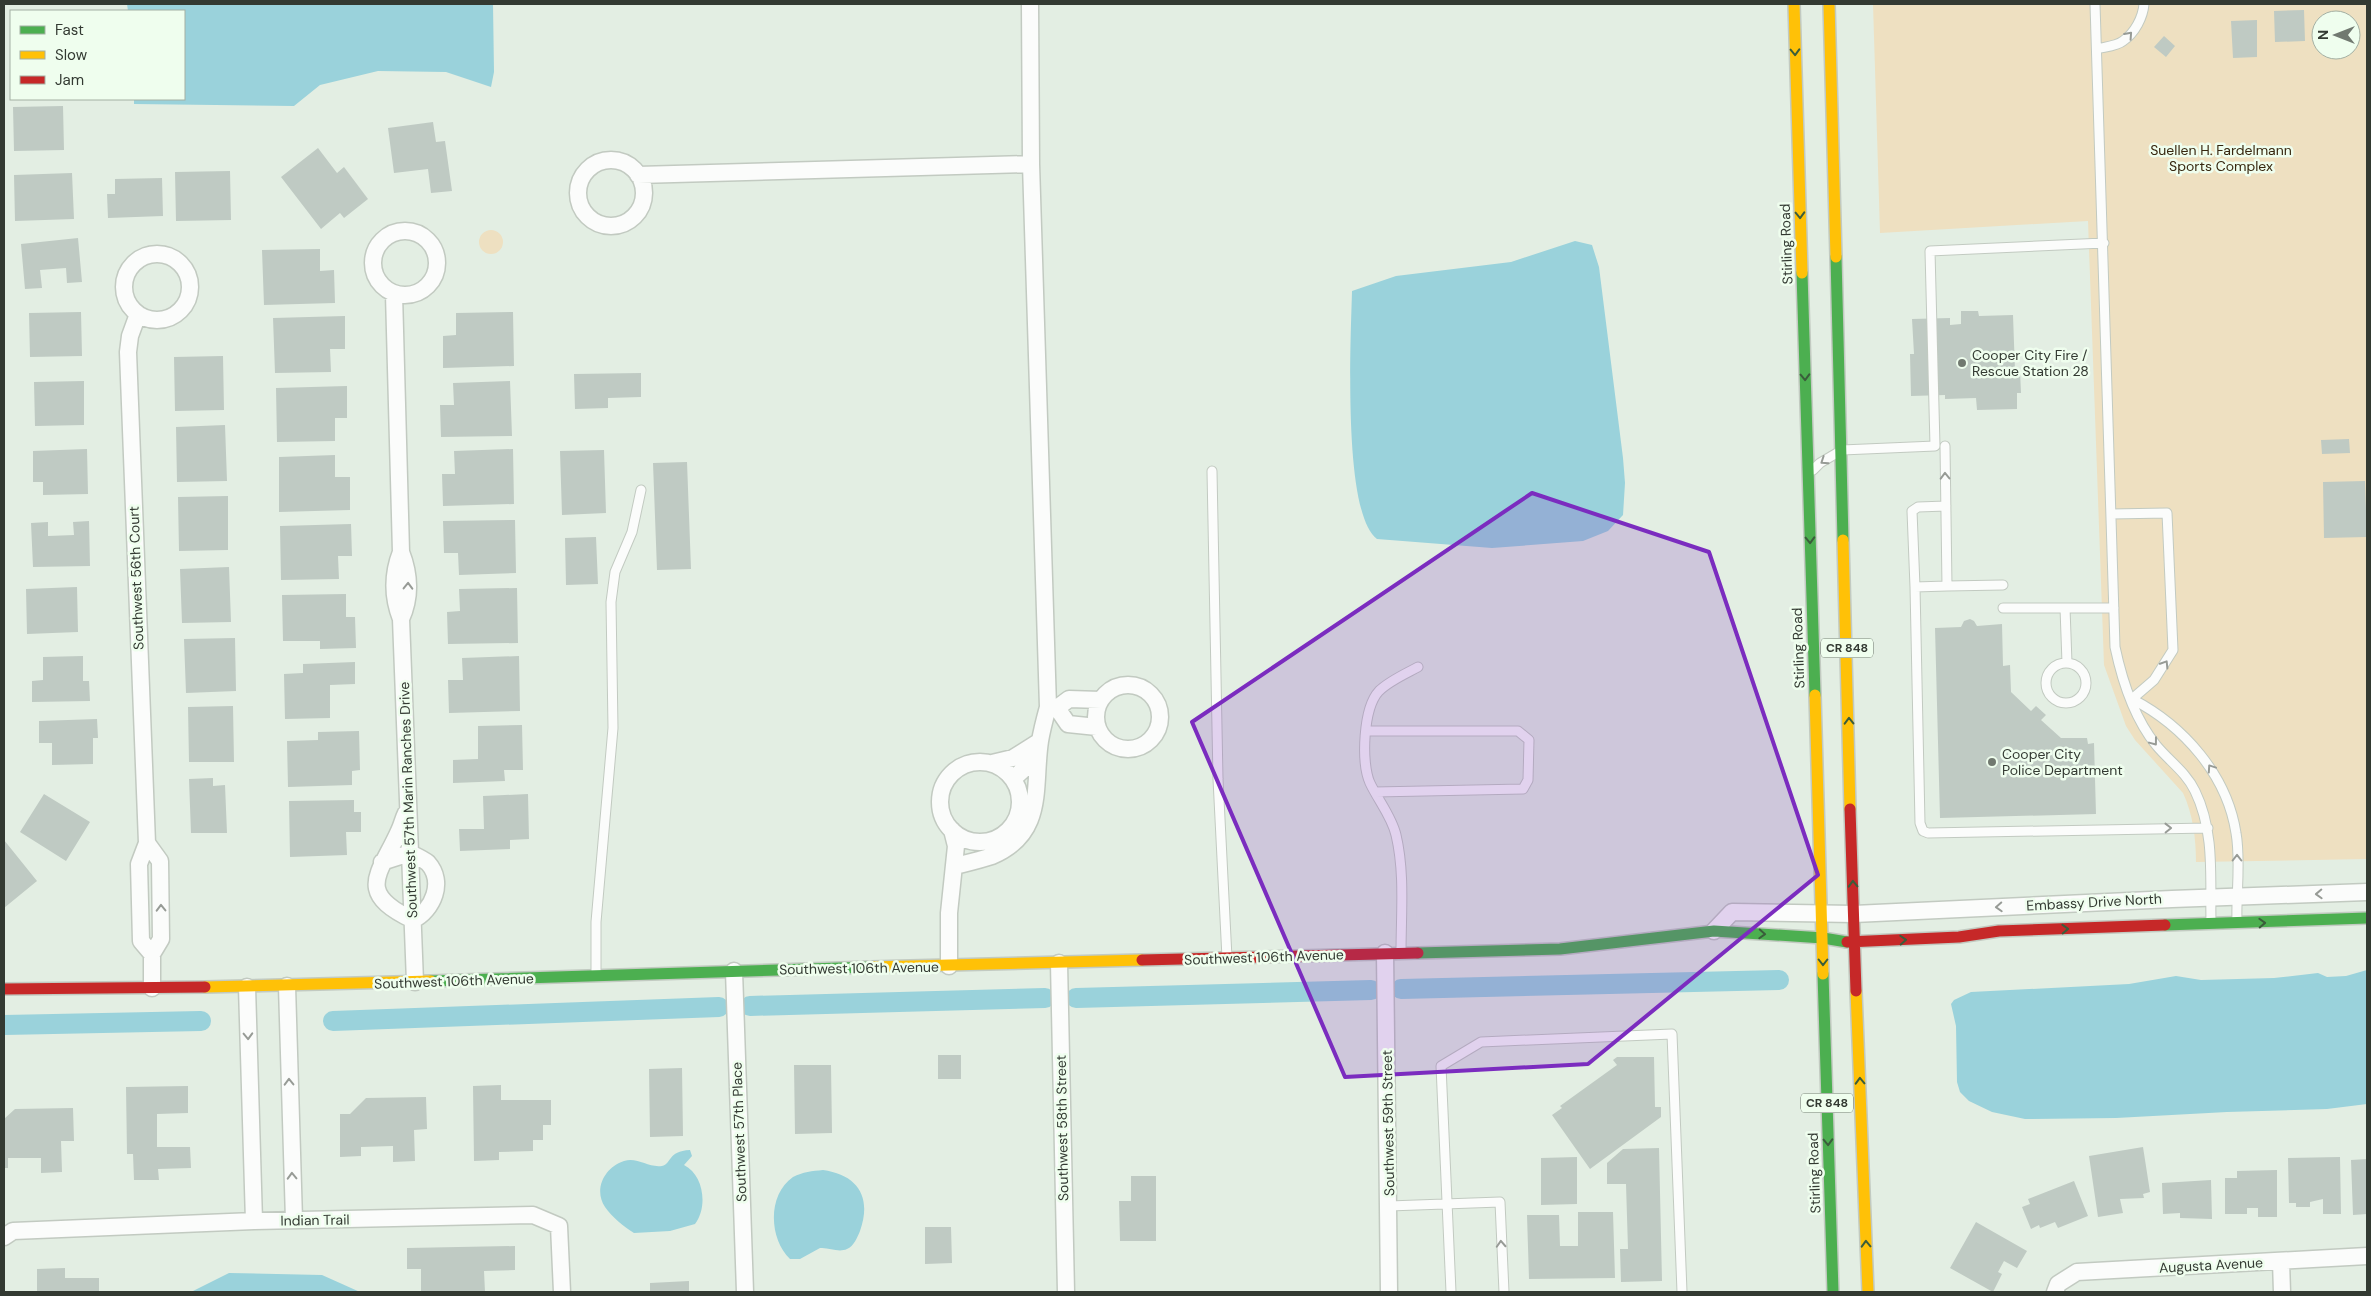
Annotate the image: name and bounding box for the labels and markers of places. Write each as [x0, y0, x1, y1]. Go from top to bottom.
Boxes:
place label: Cooper City Fire / Rescue Station 28 [1972, 346, 2089, 380]
marker: Cooper City Fire / Rescue Station 28 [1956, 357, 1968, 369]
place label: Cooper City Police Department [2002, 745, 2123, 779]
marker: Cooper City Police Department [1986, 756, 1998, 768]

